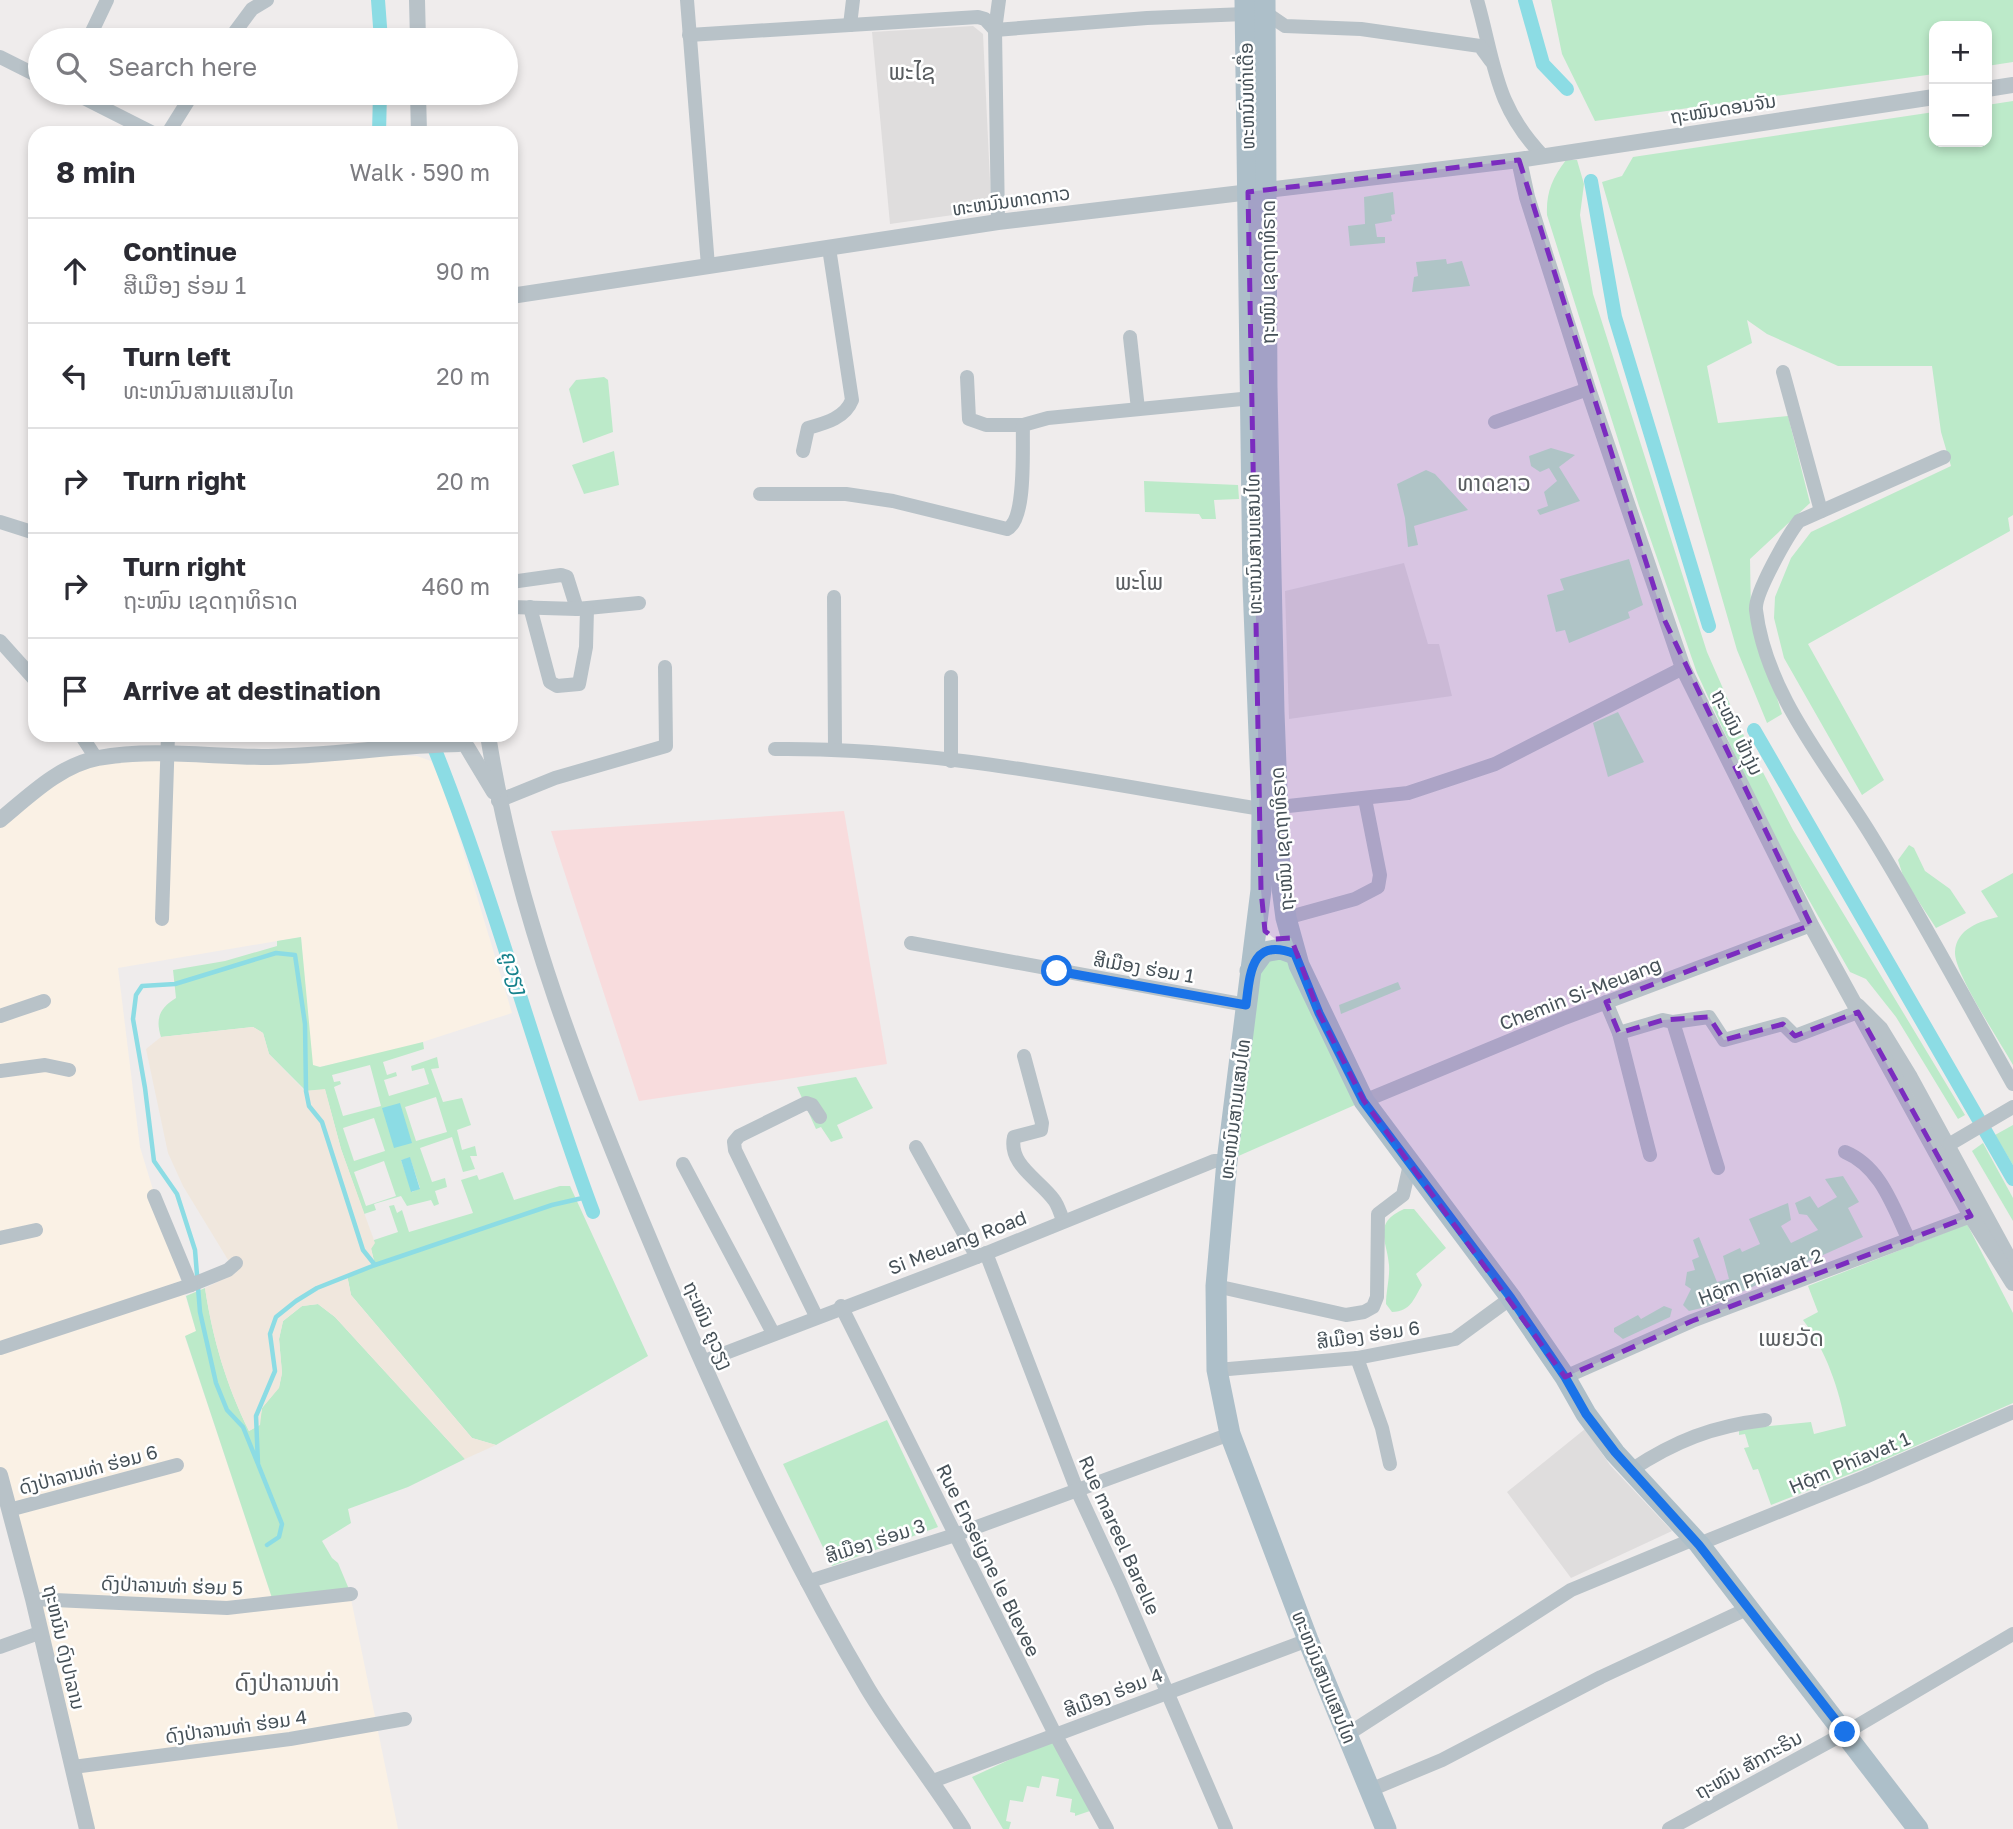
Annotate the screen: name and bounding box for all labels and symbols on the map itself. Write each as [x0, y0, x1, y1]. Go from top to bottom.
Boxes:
street label: ທະຫນົນທ່າເດື່ອ [1232, 42, 1258, 150]
district label: ພະໄຊ [889, 57, 936, 85]
street label: ຖະໝົນດອນຈັນ [1668, 88, 1778, 128]
street label: ທະຫນົນທາດກາວ [950, 180, 1072, 220]
street label: ຖະໜົນ ເຊດຖາທິຣາດ [1256, 200, 1279, 344]
district label: ທາດຂາວ [1457, 468, 1531, 496]
street label: ທະຫນົນສາມແສນໄທ [1240, 473, 1266, 615]
district label: ພະໂພ [1115, 567, 1163, 595]
street label: ຖະໝົນ ຟ້າງຸ່ມ [1703, 685, 1769, 781]
street label: ຖະໜົນ ເຊດຖາທິຣາດ [1264, 766, 1298, 912]
water label: ຄູວຽງ [495, 947, 535, 999]
street label: ສີເມືອງ ຮ່ອມ 1 [1092, 947, 1196, 987]
street label: Chemin Si-Meuang [1496, 952, 1664, 1034]
route start [1041, 955, 1072, 986]
street label: ທະຫນົນສາມແສນໄທ [1214, 1037, 1254, 1181]
street label: Si Meuang Road [885, 1205, 1029, 1279]
street label: Hǭm Phīavat 2 [1695, 1243, 1826, 1310]
street label: ຖະໜົນ ຄູວຽງ [677, 1277, 739, 1374]
street label: ສີເມືອງ ຮ່ອມ 6 [1315, 1315, 1421, 1353]
district label: ເພຍວັດ [1758, 1323, 1824, 1351]
street label: Hǭm Phīavat 1 [1785, 1426, 1913, 1499]
street label: ດົງປ່າລານທ່າ ຮ່ອມ 6 [16, 1439, 160, 1499]
street label: Rue mareel Barelle [1074, 1452, 1166, 1618]
street label: Rue Enseigne le Blevee [932, 1460, 1046, 1660]
street label: ສີເມືອງ ຮ່ອມ 3 [822, 1513, 928, 1567]
street label: ດົງປ່າລານທ່າ ຮ່ອມ 5 [101, 1571, 243, 1599]
street label: ຖະຫນົນ ດົງປາລານ [39, 1582, 91, 1712]
street label: ທະຫນົນສາມແສນໄທ [1288, 1607, 1362, 1747]
street label: ສີເມືອງ ຮ່ອມ 4 [1060, 1663, 1166, 1721]
district label: ດົງປ່າລານທ່າ [235, 1668, 339, 1696]
street label: ດົງປ່າລານທ່າ ຮ່ອມ 4 [164, 1705, 308, 1747]
route end [1829, 1716, 1860, 1747]
street label: ຖະໜົນ ສັກກະຣິນ [1690, 1725, 1806, 1803]

